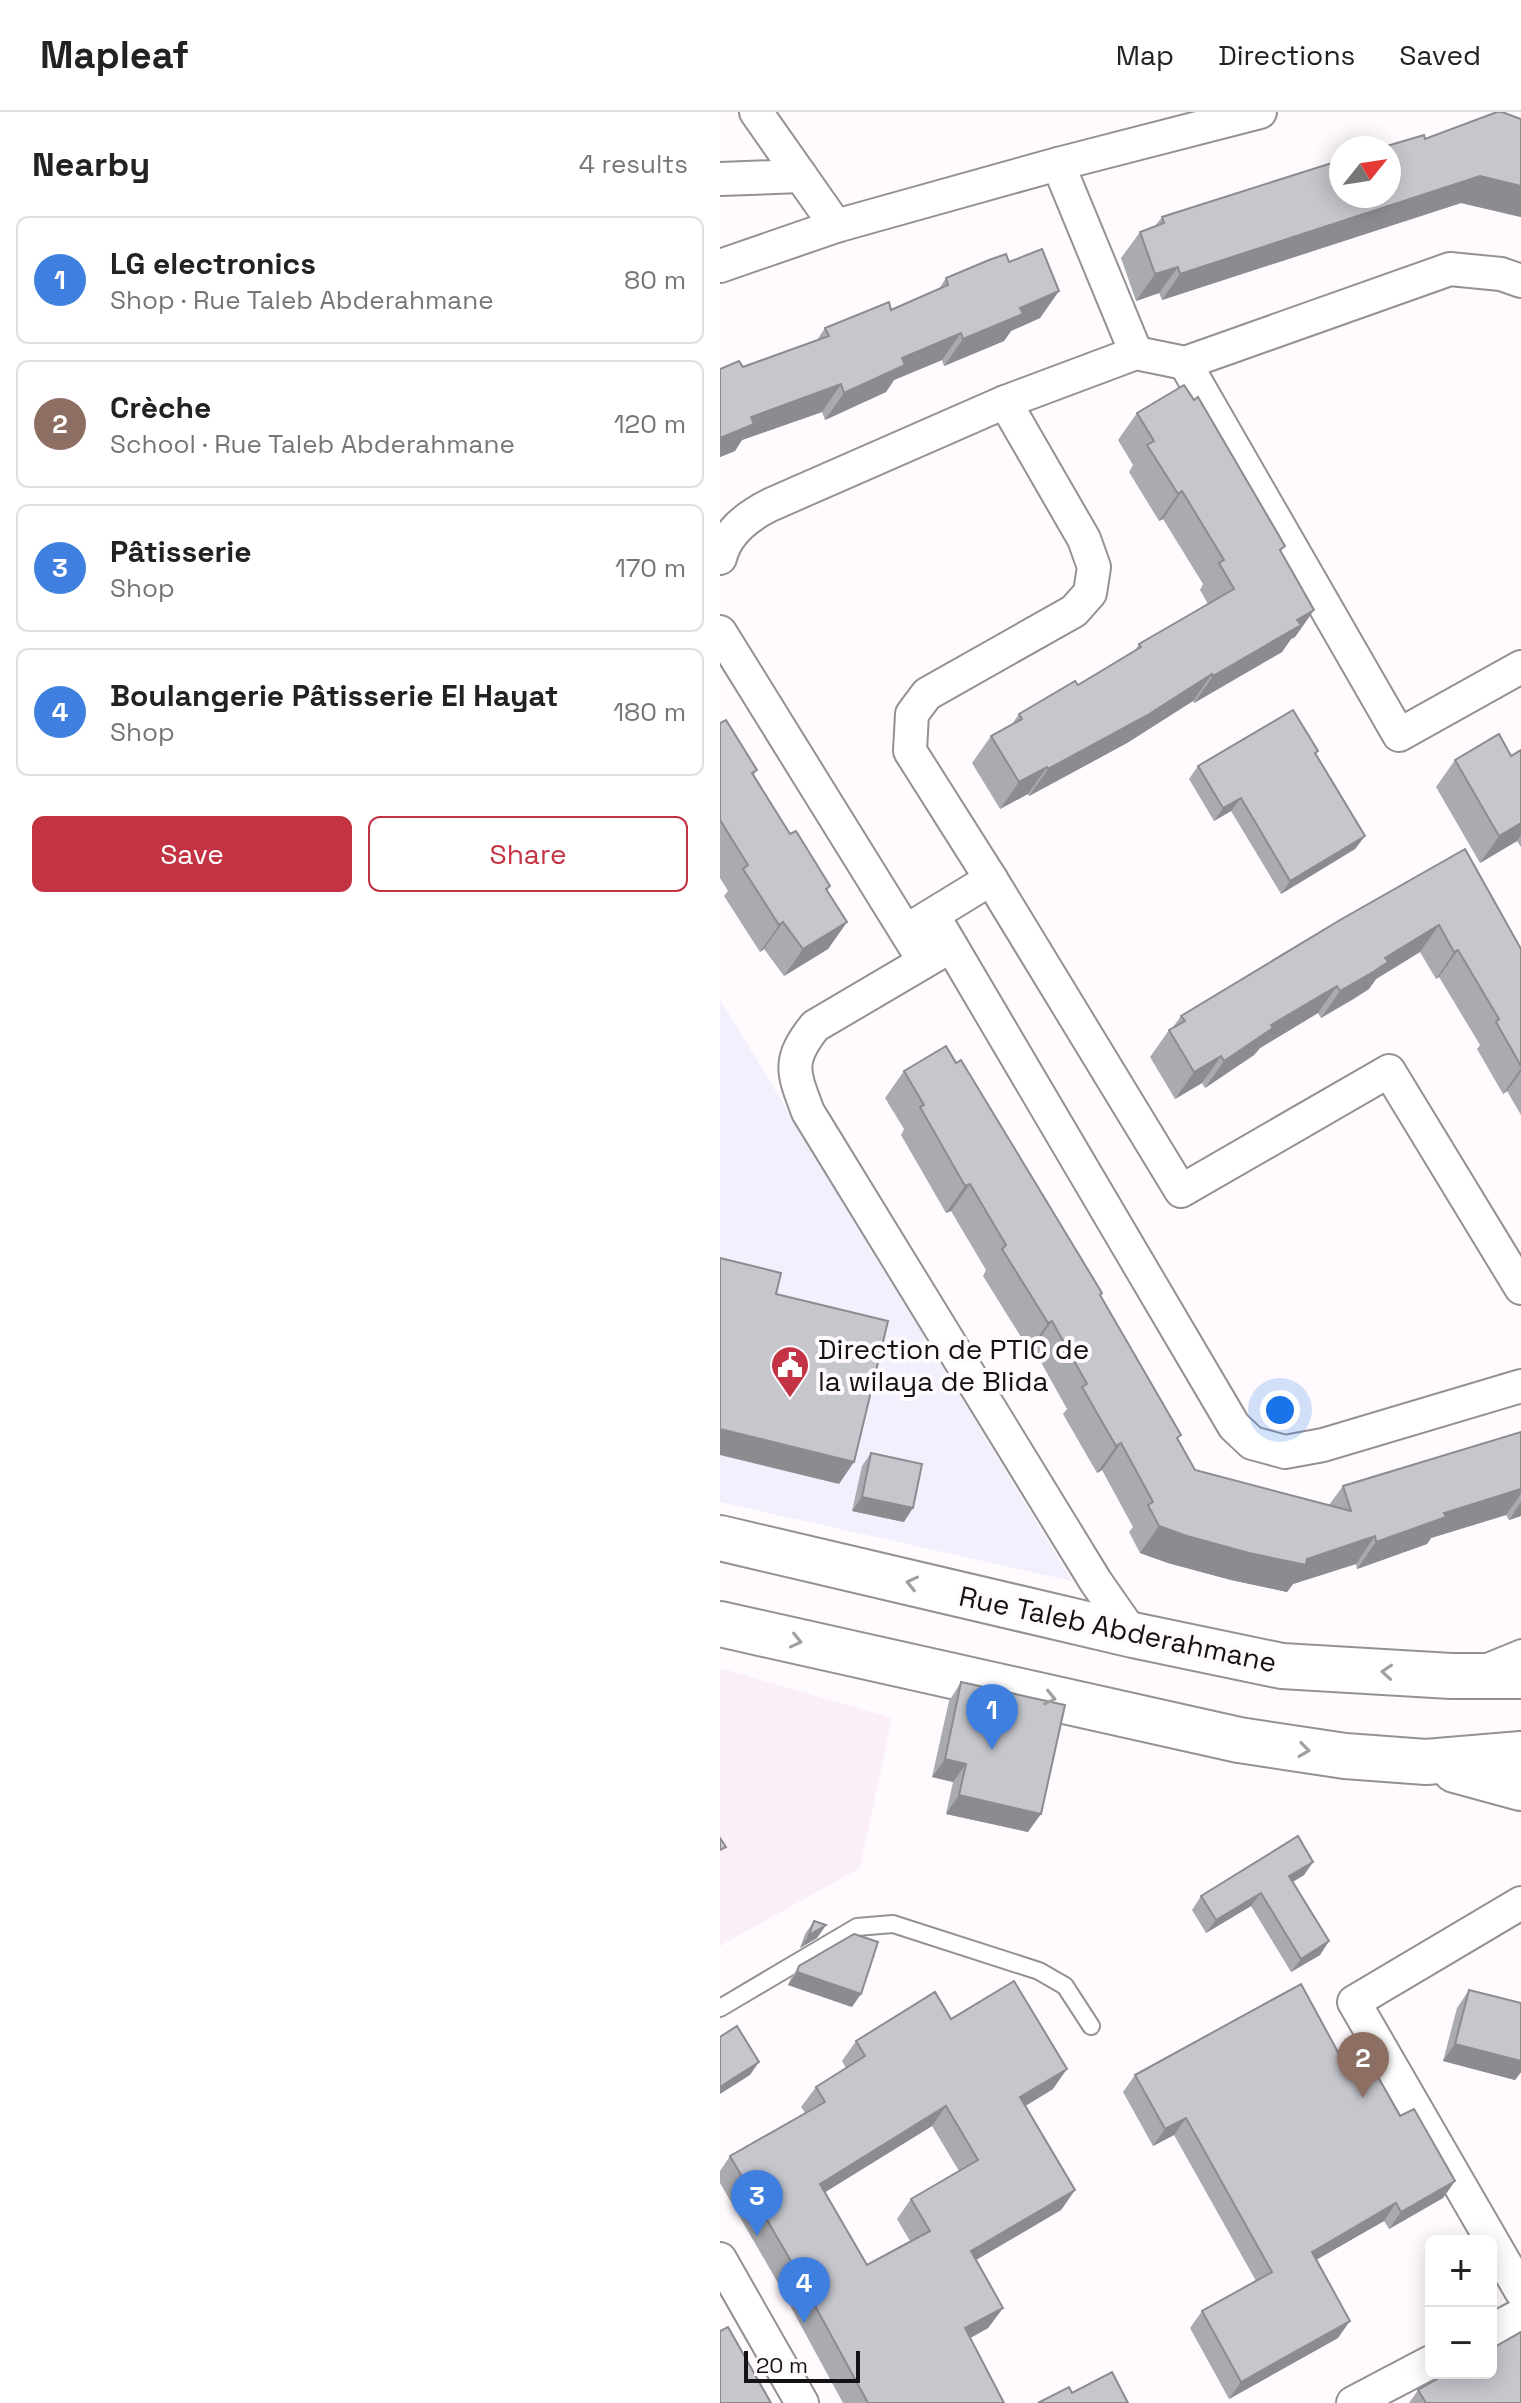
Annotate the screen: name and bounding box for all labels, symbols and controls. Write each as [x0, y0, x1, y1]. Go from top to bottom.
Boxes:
text: Mapleaf [40, 31, 189, 79]
text: Map [1116, 37, 1174, 73]
text: Directions [1218, 37, 1355, 73]
text: Saved [1399, 37, 1481, 73]
north arrow [1329, 136, 1401, 208]
text: Nearby [32, 143, 150, 186]
text: 4 results [579, 147, 688, 181]
text: LG electronics [110, 244, 316, 283]
text: 1 [54, 263, 66, 297]
text: 80 m [624, 263, 686, 297]
text: Shop · Rue Taleb Abderahmane [110, 283, 494, 317]
text: Crèche [110, 388, 211, 427]
text: 2 [52, 407, 68, 441]
text: 120 m [614, 407, 686, 441]
text: School · Rue Taleb Abderahmane [110, 427, 515, 461]
text: Pâtisserie [110, 532, 252, 571]
text: 3 [52, 551, 68, 585]
text: 170 m [615, 551, 686, 585]
text: Shop [110, 571, 175, 605]
text: Boulangerie Pâtisserie El Hayat [110, 676, 558, 715]
text: 4 [52, 695, 68, 729]
text: 180 m [613, 695, 686, 729]
text: Shop [110, 715, 175, 749]
button: Save [32, 816, 352, 892]
button: Share [368, 816, 688, 892]
place label: Direction de PTIC de la wilaya de Blida [818, 1331, 1089, 1399]
public building icon: Direction de PTIC de la wilaya de Blida [769, 1344, 811, 1399]
your location [1260, 1390, 1300, 1430]
one-way arrow [906, 1576, 920, 1593]
street label: Rue Taleb Abderahmane [956, 1578, 1280, 1680]
one-way arrow [789, 1632, 802, 1649]
one-way arrow [1380, 1664, 1393, 1681]
pin: 1 [966, 1684, 1018, 1750]
one-way arrow [1042, 1689, 1056, 1706]
one-way arrow [1298, 1741, 1311, 1758]
pin: 2 [1337, 2032, 1389, 2098]
pin: 3 [731, 2170, 783, 2236]
map controls [1425, 2235, 1497, 2379]
button: + [1425, 2235, 1497, 2307]
pin: 4 [778, 2257, 830, 2323]
button: − [1425, 2307, 1497, 2379]
scale bar [744, 2347, 860, 2383]
text: 20 m [756, 2351, 808, 2379]

